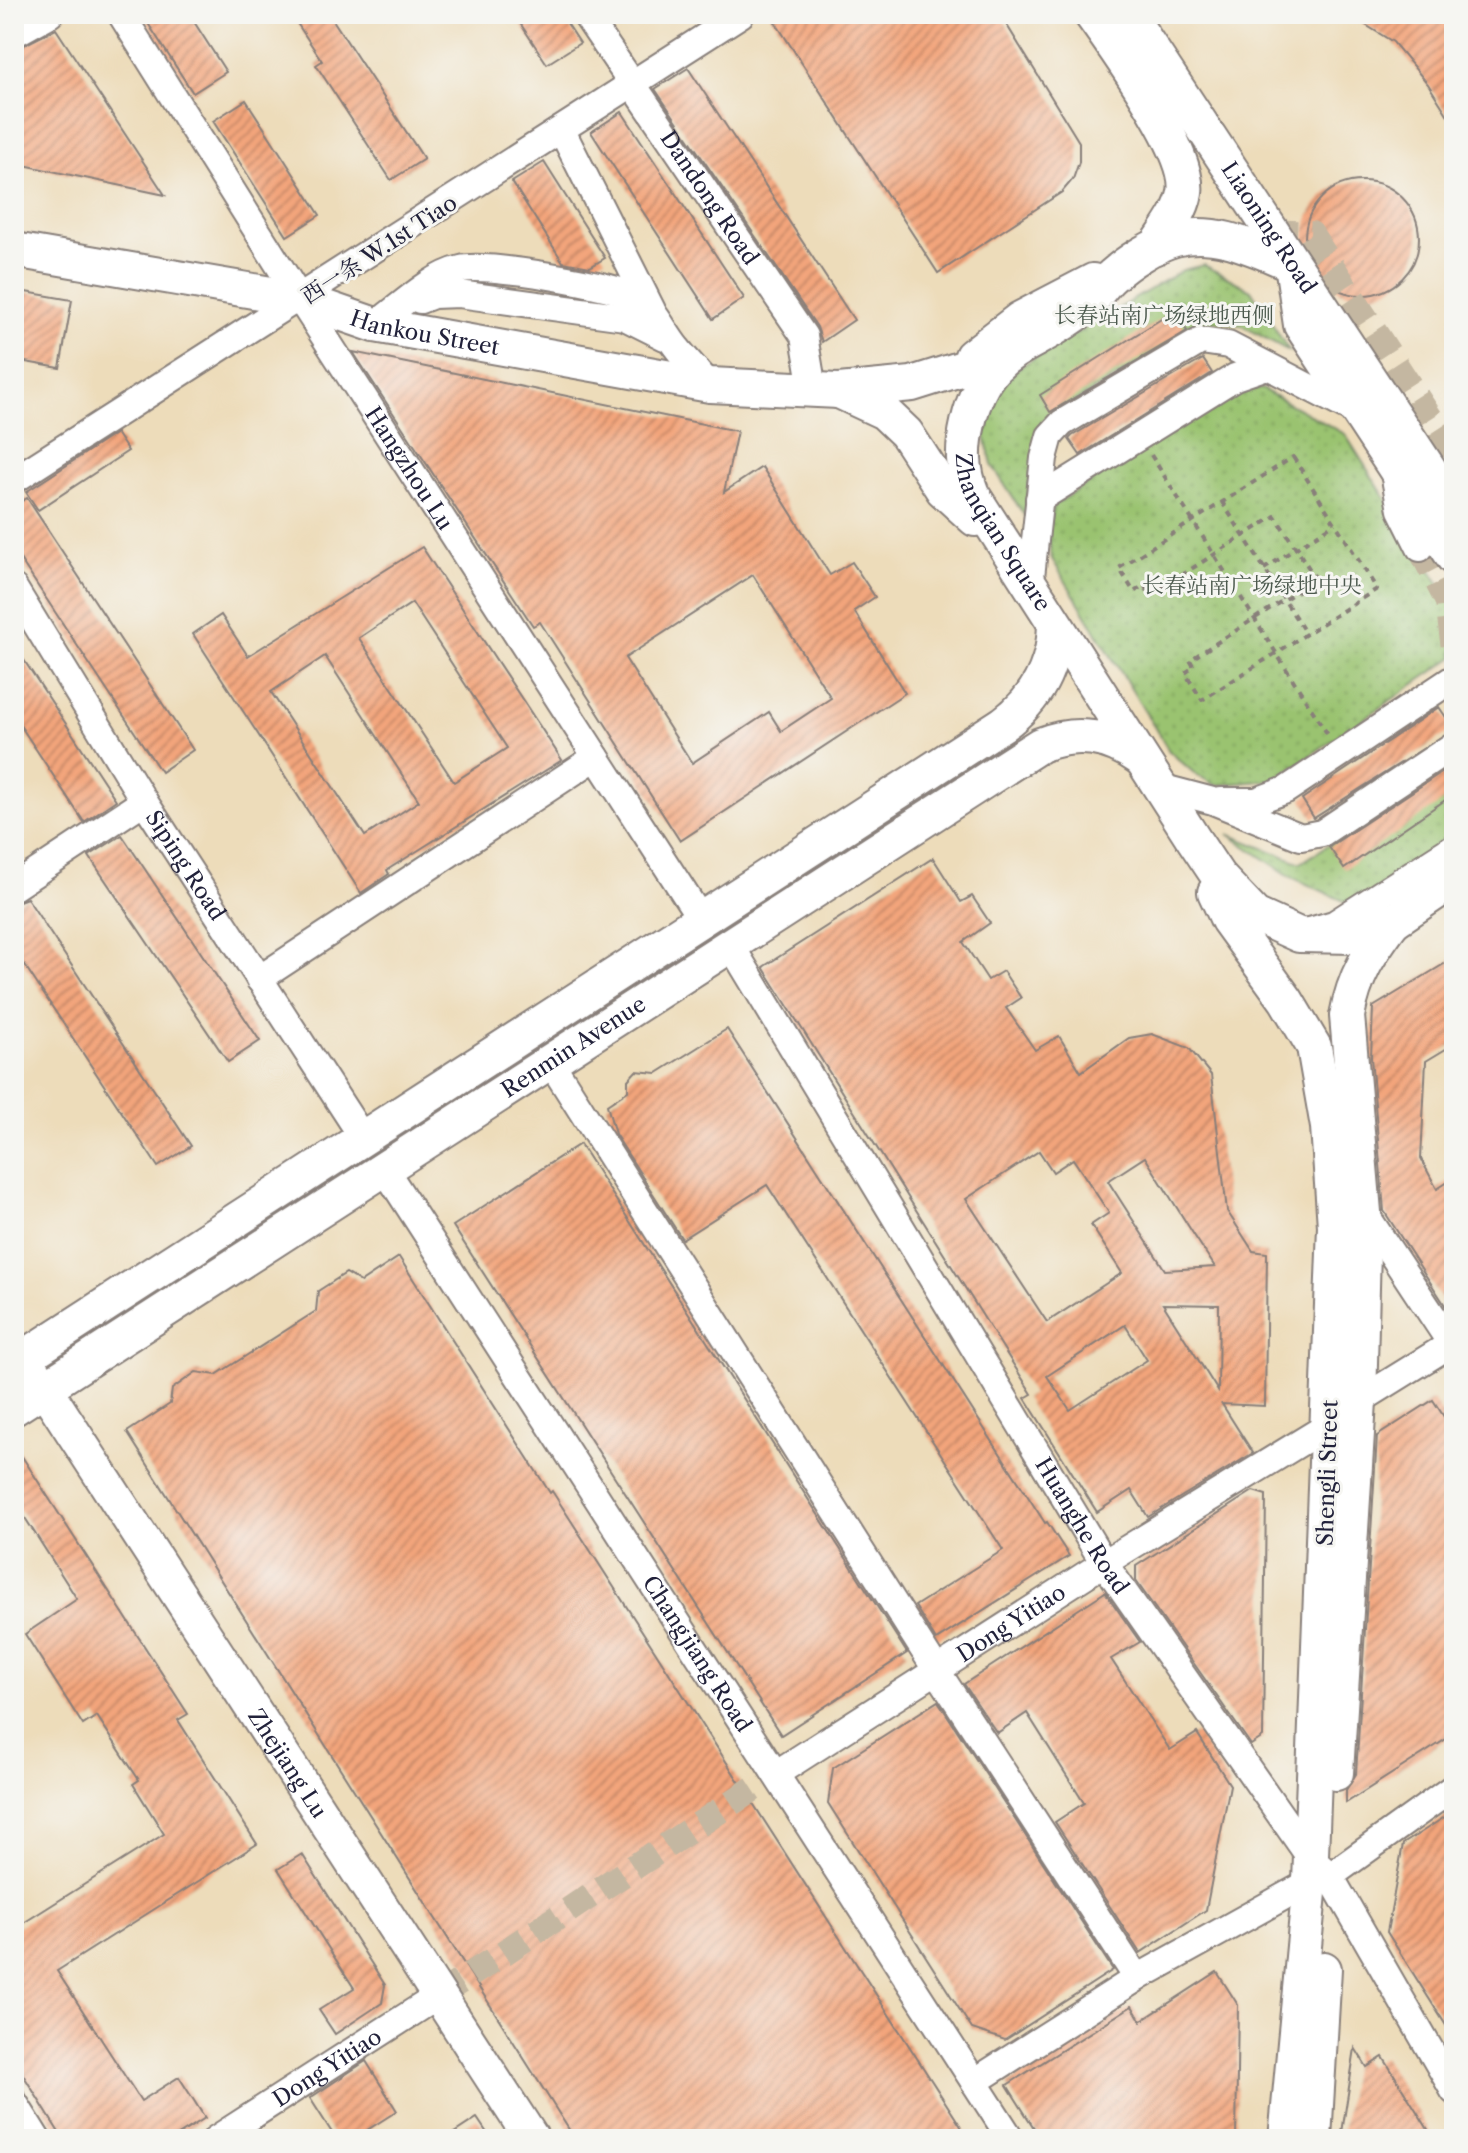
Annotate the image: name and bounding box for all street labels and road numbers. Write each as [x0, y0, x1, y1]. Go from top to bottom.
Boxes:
street label: Dandong Road [654, 126, 764, 270]
street label: Liaoning Road [1215, 157, 1322, 299]
street label: 西一条 W.1st Tiao [297, 189, 462, 310]
street label: Hankou Street [347, 304, 502, 361]
street label: Hangzhou Lu [359, 402, 459, 535]
street label: Zhanqian Square [950, 452, 1056, 616]
street label: Siping Road [140, 805, 231, 926]
street label: Renmin Avenue [496, 990, 651, 1103]
street label: Shengli Street [1311, 1399, 1344, 1546]
street label: Huanghe Road [1029, 1453, 1134, 1599]
street label: Changjiang Road [637, 1571, 758, 1737]
street label: Dong Yitiao [952, 1578, 1070, 1668]
street label: Zhejiang Lu [242, 1704, 333, 1823]
street label: Dong Yitiao [268, 2023, 387, 2113]

